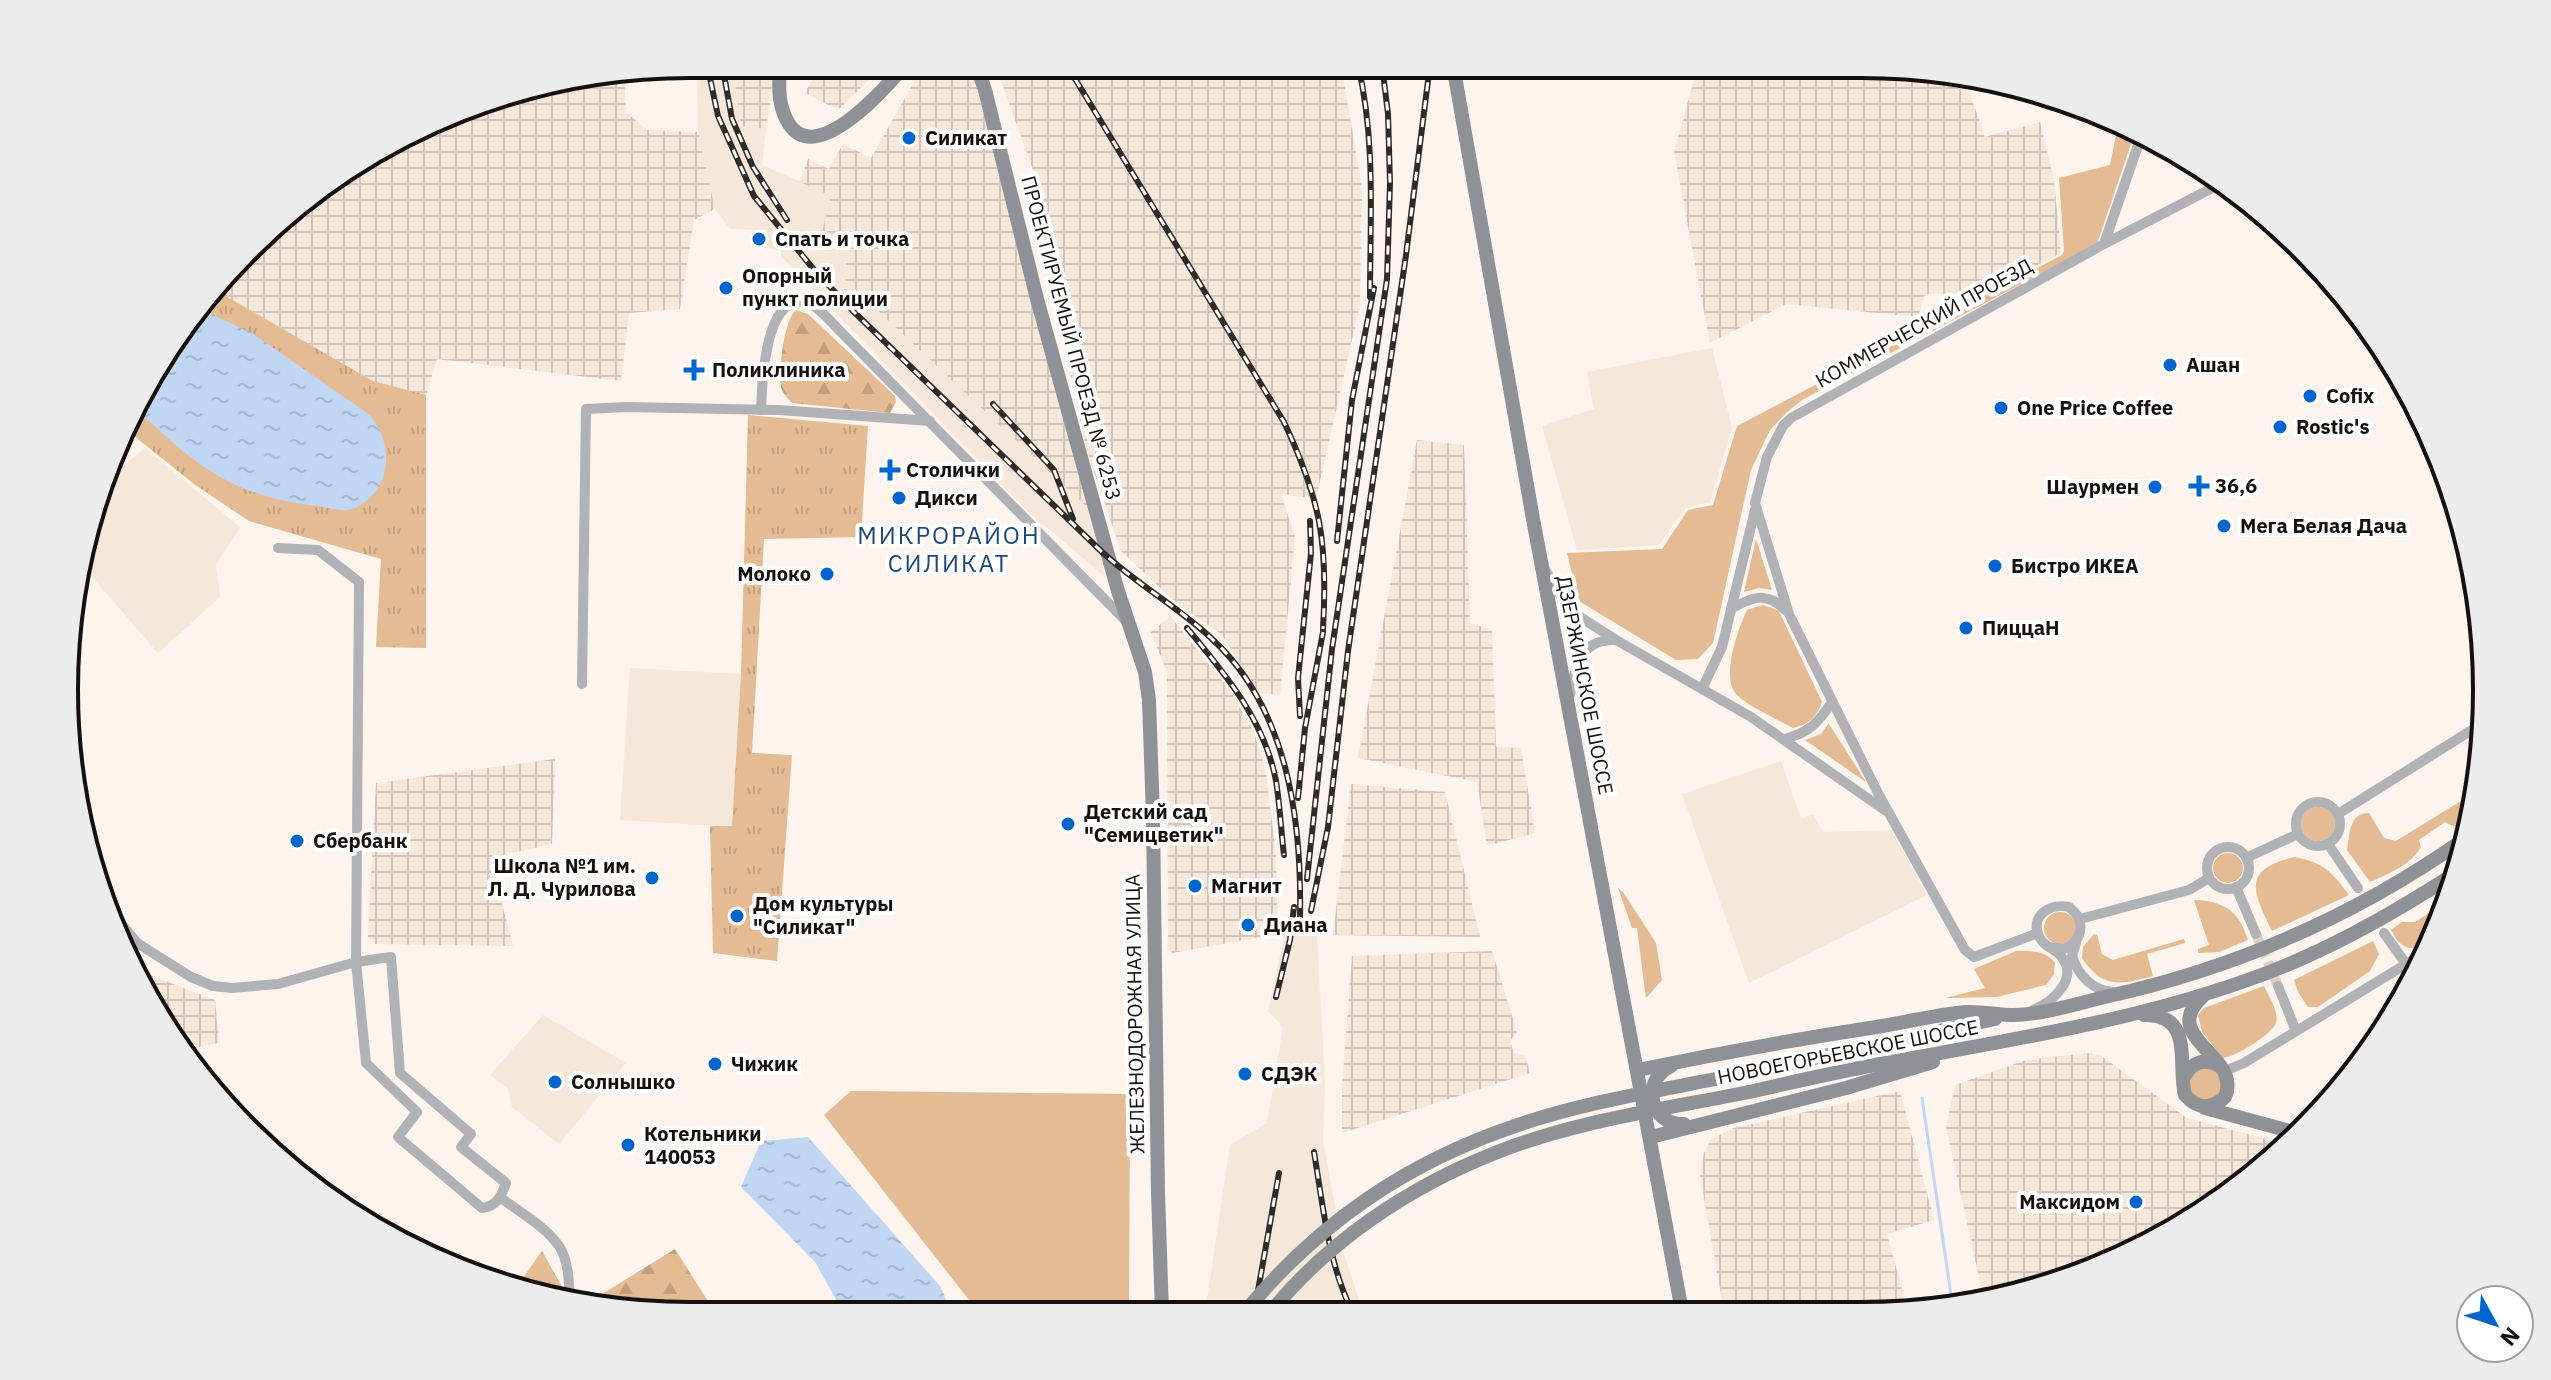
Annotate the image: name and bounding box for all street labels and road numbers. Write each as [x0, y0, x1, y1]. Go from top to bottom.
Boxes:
street label: ПРОЕКТИРУЕМЫЙ ПРОЕЗД № 6253 [1015, 173, 1128, 503]
street label: КОММЕРЧЕСКИЙ ПРОЕЗД [1810, 251, 2037, 394]
street label: ДЗЕРЖИНСКОЕ ШОССЕ [1551, 573, 1620, 797]
street label: ЖЕЛЕЗНОДОРОЖНАЯ УЛИЦА [1119, 873, 1150, 1154]
street label: НОВОЕГОРЬЕВСКОЕ ШОССЕ [1715, 1013, 1981, 1090]

